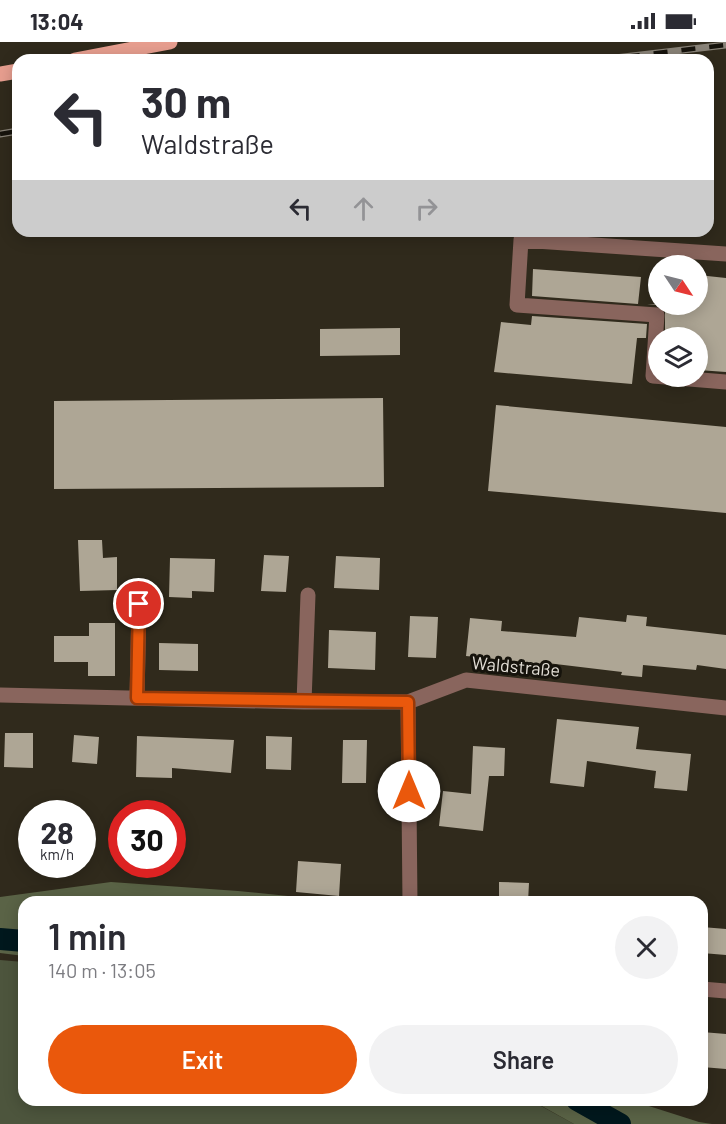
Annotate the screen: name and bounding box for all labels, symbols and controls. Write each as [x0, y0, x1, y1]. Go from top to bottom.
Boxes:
text: 13:04 [30, 8, 84, 34]
text: 30 m [141, 76, 231, 126]
icon: left [42, 78, 120, 156]
text: Waldstraße [141, 127, 274, 159]
icon: left [284, 192, 317, 225]
icon: ahead [347, 192, 380, 225]
icon: right [410, 192, 443, 225]
north arrow [648, 255, 708, 315]
map controls [648, 255, 708, 387]
button: layers [648, 327, 708, 387]
pin [113, 578, 164, 629]
icon: arrive [122, 587, 155, 620]
street label: Waldstraße [471, 651, 561, 681]
position arrow [377, 759, 441, 823]
speed limit sign: 30 [108, 800, 186, 878]
text: 28 [40, 814, 74, 850]
text: km/h [40, 845, 74, 863]
text: 1 min [48, 914, 127, 957]
button: close [615, 916, 678, 979]
text: 140 m · 13:05 [48, 958, 156, 982]
button: Exit [48, 1025, 357, 1094]
button: Share [369, 1025, 678, 1094]

